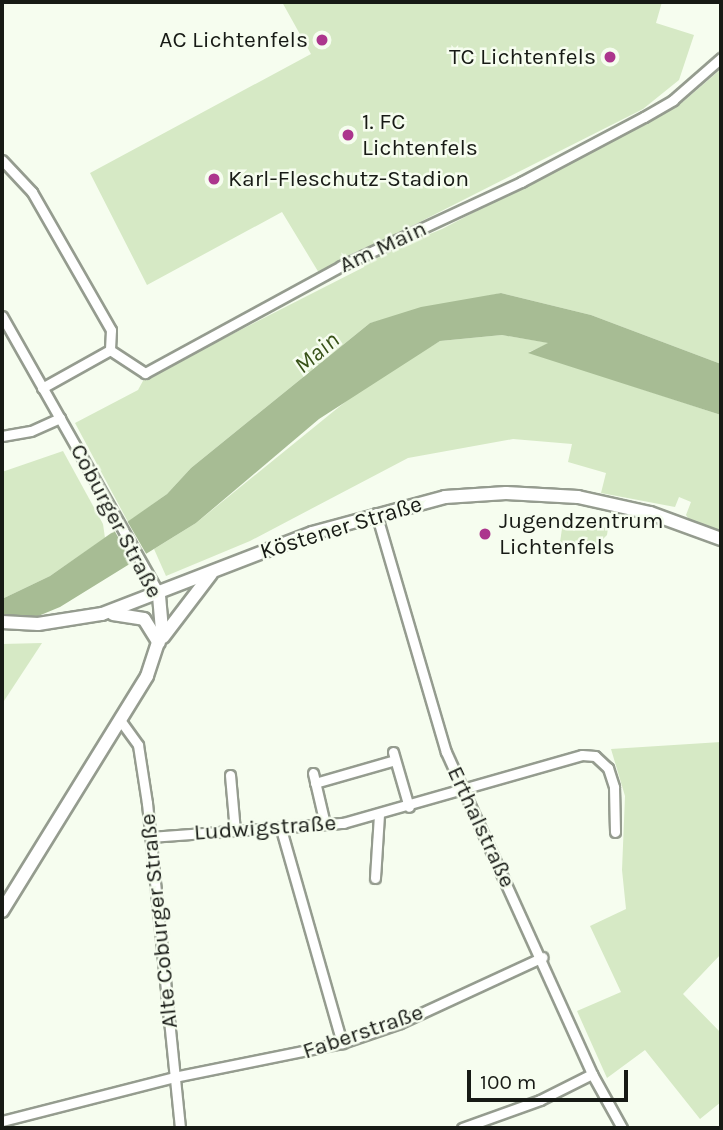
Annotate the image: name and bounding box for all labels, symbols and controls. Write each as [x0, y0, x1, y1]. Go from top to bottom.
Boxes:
place label: AC Lichtenfels [159, 26, 308, 54]
marker: AC Lichtenfels [314, 32, 330, 48]
place label: TC Lichtenfels [449, 43, 596, 71]
marker: TC Lichtenfels [602, 49, 618, 65]
place label: 1. FC Lichtenfels [362, 108, 478, 162]
marker: 1. FC Lichtenfels [340, 127, 356, 143]
place label: Karl-Fleschutz-Stadion [228, 165, 469, 193]
marker: Karl-Fleschutz-Stadion [206, 171, 222, 187]
street label: Am Main [335, 215, 431, 279]
water label: Main [289, 326, 345, 380]
street label: Coburger Straße [64, 439, 168, 603]
street label: Köstener Straße [257, 490, 425, 566]
place label: Jugendzentrum Lichtenfels [499, 507, 664, 561]
marker: Jugendzentrum Lichtenfels [477, 526, 493, 542]
street label: Erthalstraße [441, 762, 521, 892]
street label: Ludwigstraße [193, 809, 337, 847]
street label: Alte Coburger Straße [134, 812, 184, 1030]
street label: Faberstraße [299, 999, 427, 1065]
scale bar [471, 1056, 632, 1100]
text: 100 m [480, 1070, 537, 1094]

